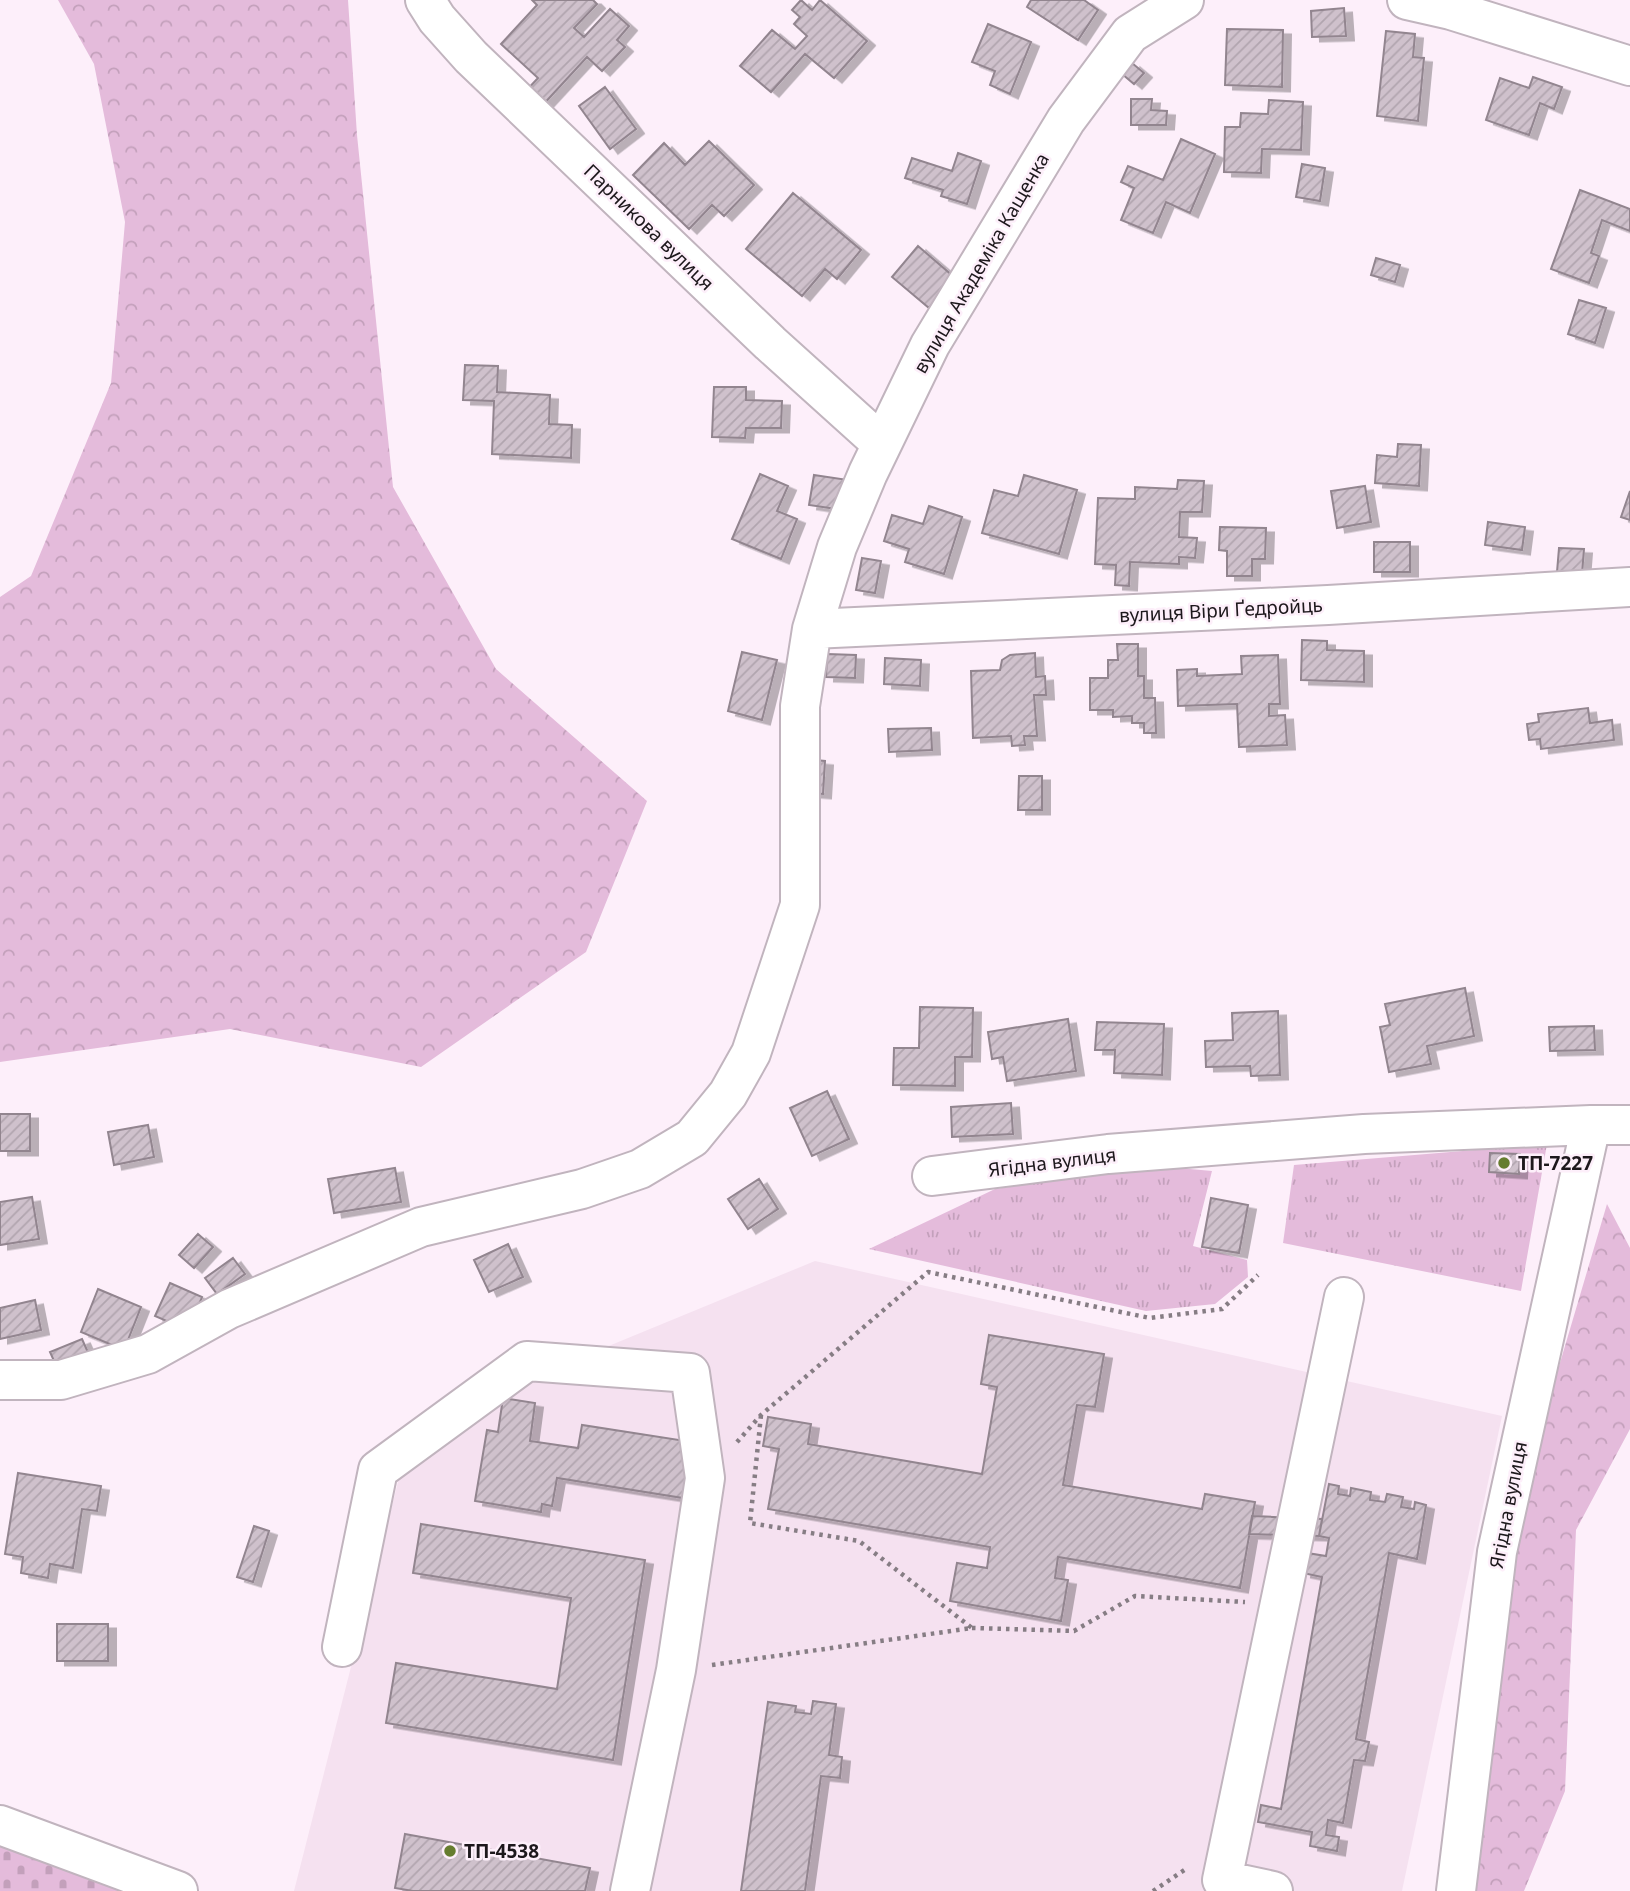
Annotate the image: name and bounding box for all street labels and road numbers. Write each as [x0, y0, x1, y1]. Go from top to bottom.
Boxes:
street label: вулиця Академіка Кащенка [907, 148, 1055, 378]
street label: Парникова вулиця [578, 158, 720, 296]
street label: вулиця Віри Ґедройць [1119, 592, 1323, 628]
street label: Ягідна вулиця [986, 1141, 1118, 1183]
street label: Ягідна вулиця [1483, 1439, 1533, 1571]

